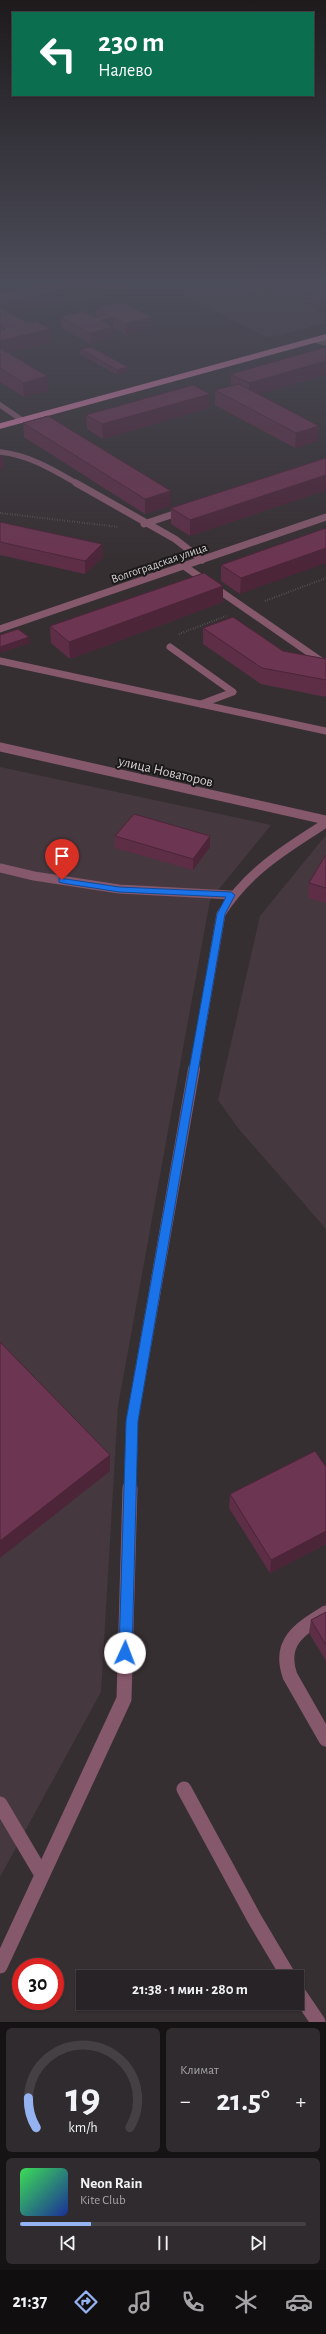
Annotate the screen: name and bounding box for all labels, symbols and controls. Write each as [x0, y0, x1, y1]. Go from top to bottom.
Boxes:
icon: left [32, 28, 84, 80]
text: 230 m [98, 29, 165, 57]
text: Налево [98, 62, 152, 80]
street label: Волгоградская улица [109, 541, 209, 586]
street label: улица Новаторов [116, 754, 214, 790]
pin [45, 839, 79, 880]
icon: arrive [51, 845, 73, 867]
position arrow [104, 1632, 146, 1674]
speed limit sign: 30 [12, 1958, 64, 2010]
text: 21:38 · 1 мин · 280 m [132, 1982, 248, 1997]
text: Климат [180, 2064, 219, 2077]
text: 19 [65, 2078, 101, 2119]
text: 21.5° [216, 2086, 270, 2116]
text: − [180, 2090, 191, 2112]
text: + [295, 2090, 306, 2112]
text: km/h [68, 2121, 98, 2135]
text: Neon Rain [80, 2176, 142, 2191]
text: Kite Club [80, 2194, 126, 2207]
icon: previous [57, 2232, 79, 2254]
icon: pause [152, 2232, 174, 2254]
icon: next [247, 2232, 269, 2254]
icon: directions [72, 2288, 100, 2316]
icon: music [126, 2288, 154, 2316]
icon: phone [179, 2288, 207, 2316]
icon: climate [232, 2288, 260, 2316]
icon: car [285, 2288, 313, 2316]
text: 21:37 [13, 2293, 47, 2311]

